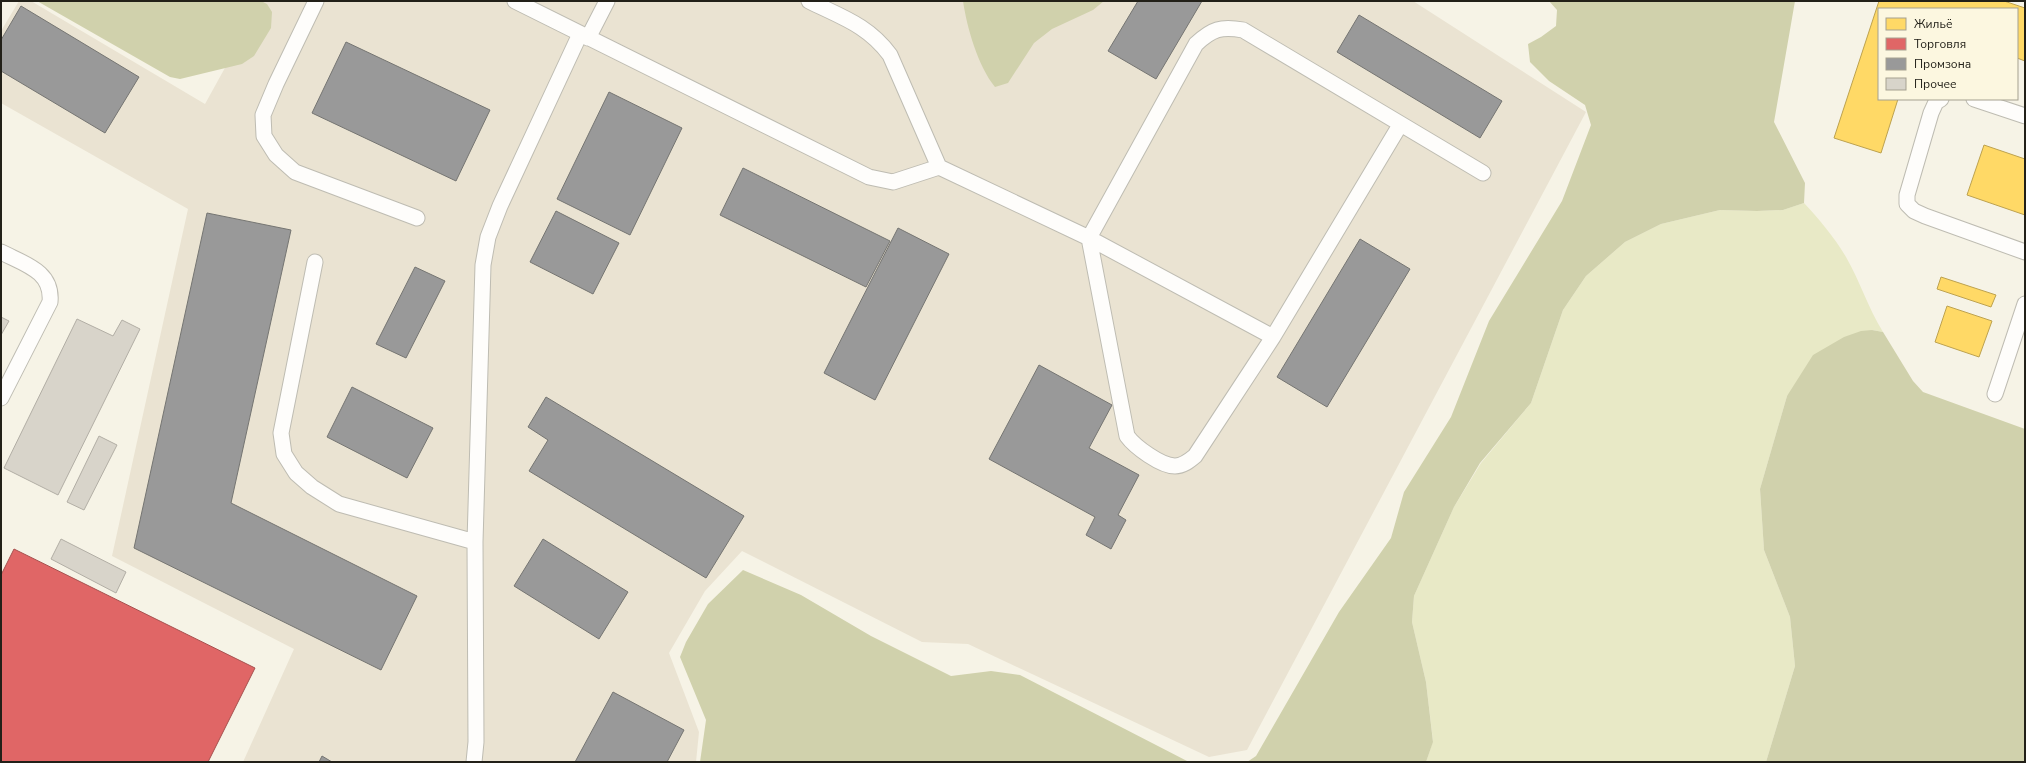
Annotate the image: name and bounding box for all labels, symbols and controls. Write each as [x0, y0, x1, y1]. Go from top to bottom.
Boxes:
legend [1878, 8, 2018, 100]
text: Жильё [1914, 16, 1952, 32]
text: Торговля [1914, 36, 1966, 52]
text: Промзона [1914, 56, 1971, 72]
text: Прочее [1914, 76, 1957, 92]

